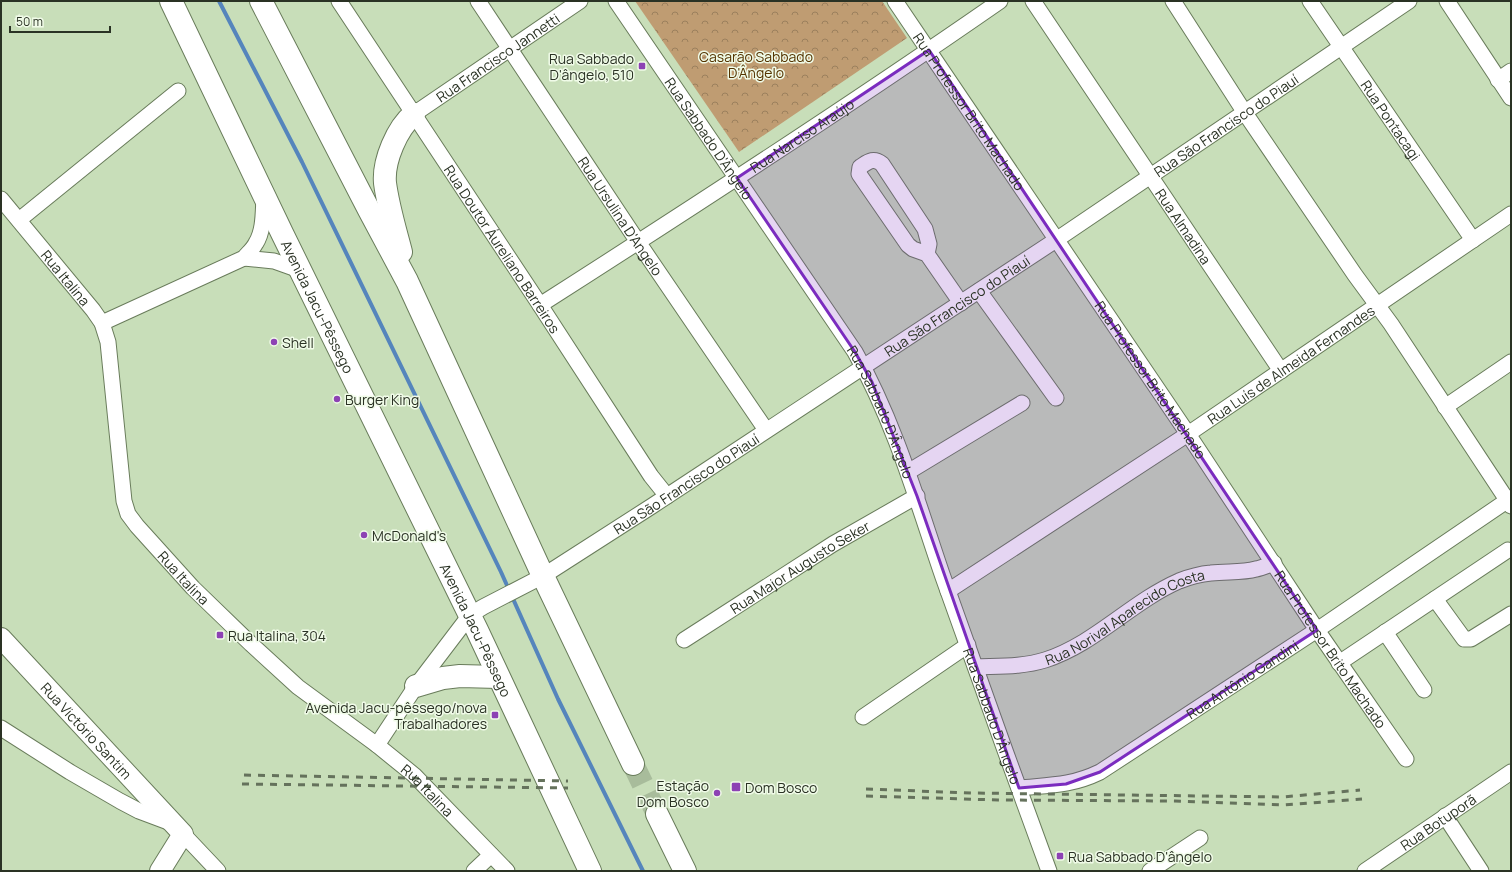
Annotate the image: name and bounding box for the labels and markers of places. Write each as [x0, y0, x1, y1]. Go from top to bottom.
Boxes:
place label: Rua Sabbado D'ângelo, 510 [549, 49, 634, 84]
marker: Rua Sabbado D'ângelo, 510 [637, 61, 647, 71]
place label: Shell [282, 333, 314, 352]
marker: Shell [269, 337, 279, 347]
place label: Burger King [345, 390, 419, 409]
marker: Burger King [332, 394, 342, 404]
place label: McDonald's [372, 526, 446, 545]
marker: McDonald's [359, 530, 369, 540]
place label: Rua Italina, 304 [228, 626, 326, 645]
marker: Rua Italina, 304 [215, 630, 225, 640]
place label: Avenida Jacu-pêssego/nova Trabalhadores [306, 698, 487, 733]
marker: Avenida Jacu-pêssego/nova Trabalhadores [490, 710, 500, 720]
place label: Estação Dom Bosco [637, 776, 709, 811]
place label: Dom Bosco [745, 778, 817, 797]
marker: Dom Bosco [730, 781, 742, 793]
marker: Estação Dom Bosco [712, 788, 722, 798]
place label: Rua Sabbado D'ângelo [1068, 847, 1212, 866]
marker: Rua Sabbado D'ângelo [1055, 851, 1065, 861]

